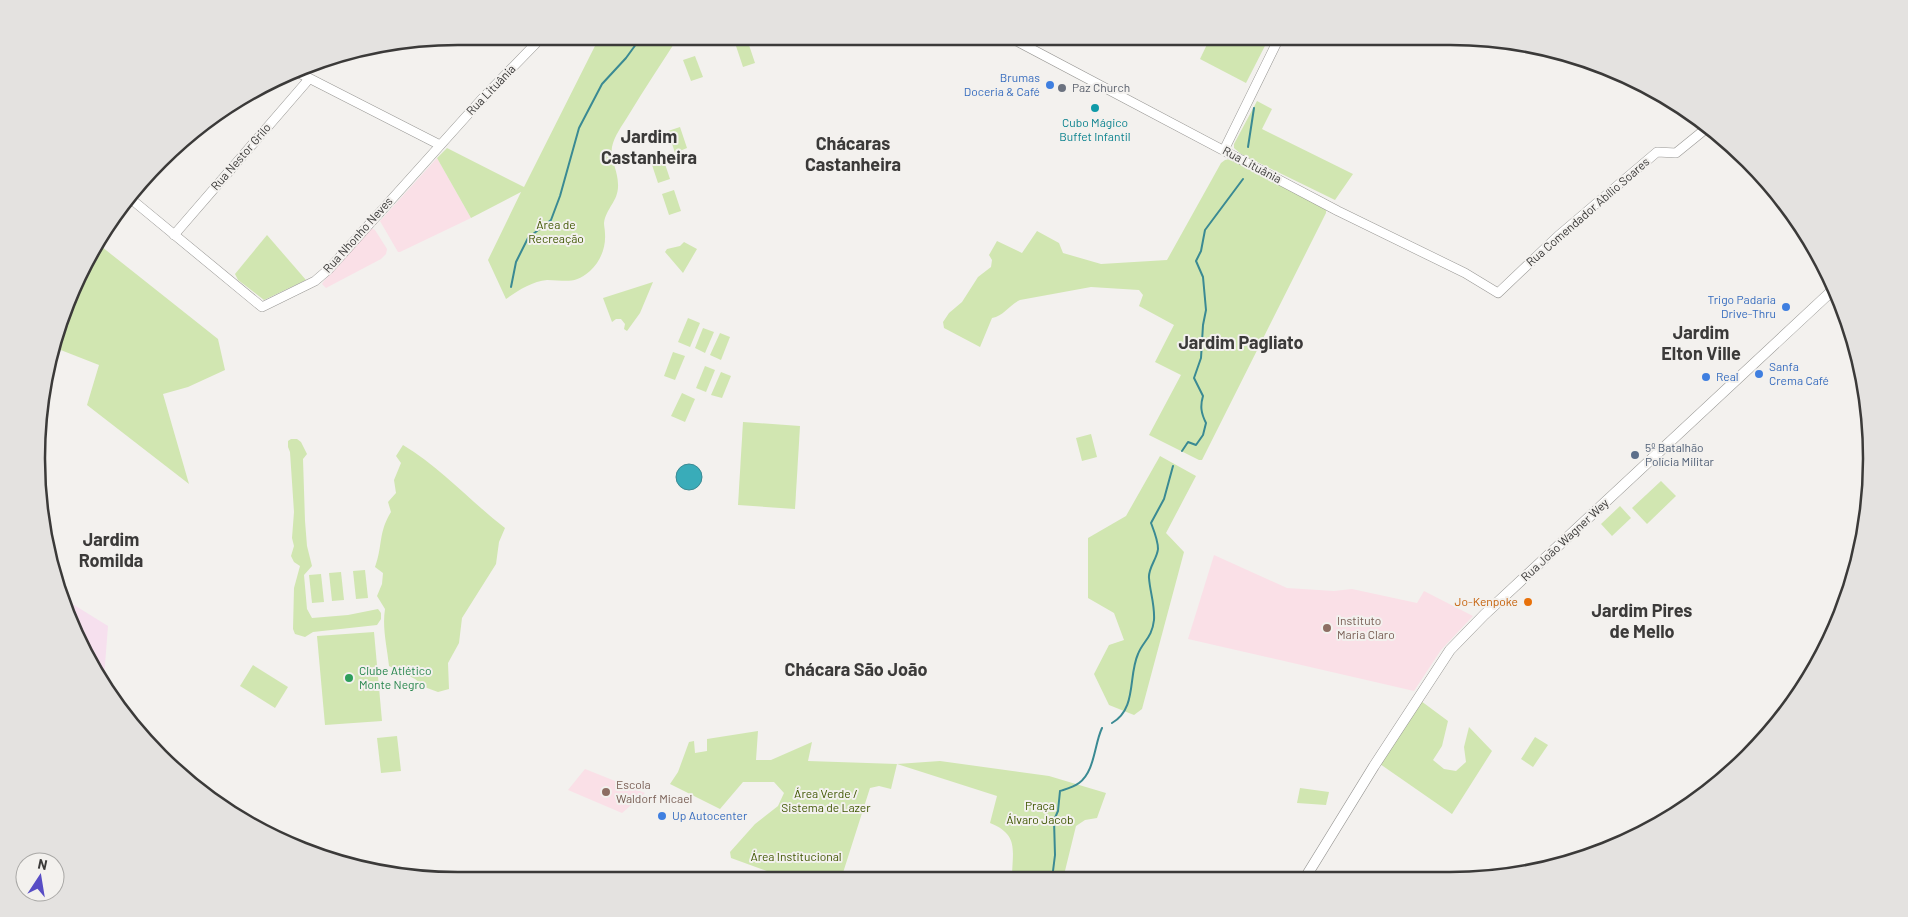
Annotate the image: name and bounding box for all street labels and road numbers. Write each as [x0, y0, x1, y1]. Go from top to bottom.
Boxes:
street label: Rua Lituânia [463, 61, 518, 117]
street label: Rua Nestor Grilo [207, 120, 273, 193]
street label: Rua Lituânia [1221, 143, 1284, 186]
street label: Rua Comendador Abílio Soares [1523, 154, 1652, 269]
street label: Rua Nhonho Neves [320, 193, 395, 275]
street label: Rua João Wagner Wey [1518, 495, 1611, 583]

